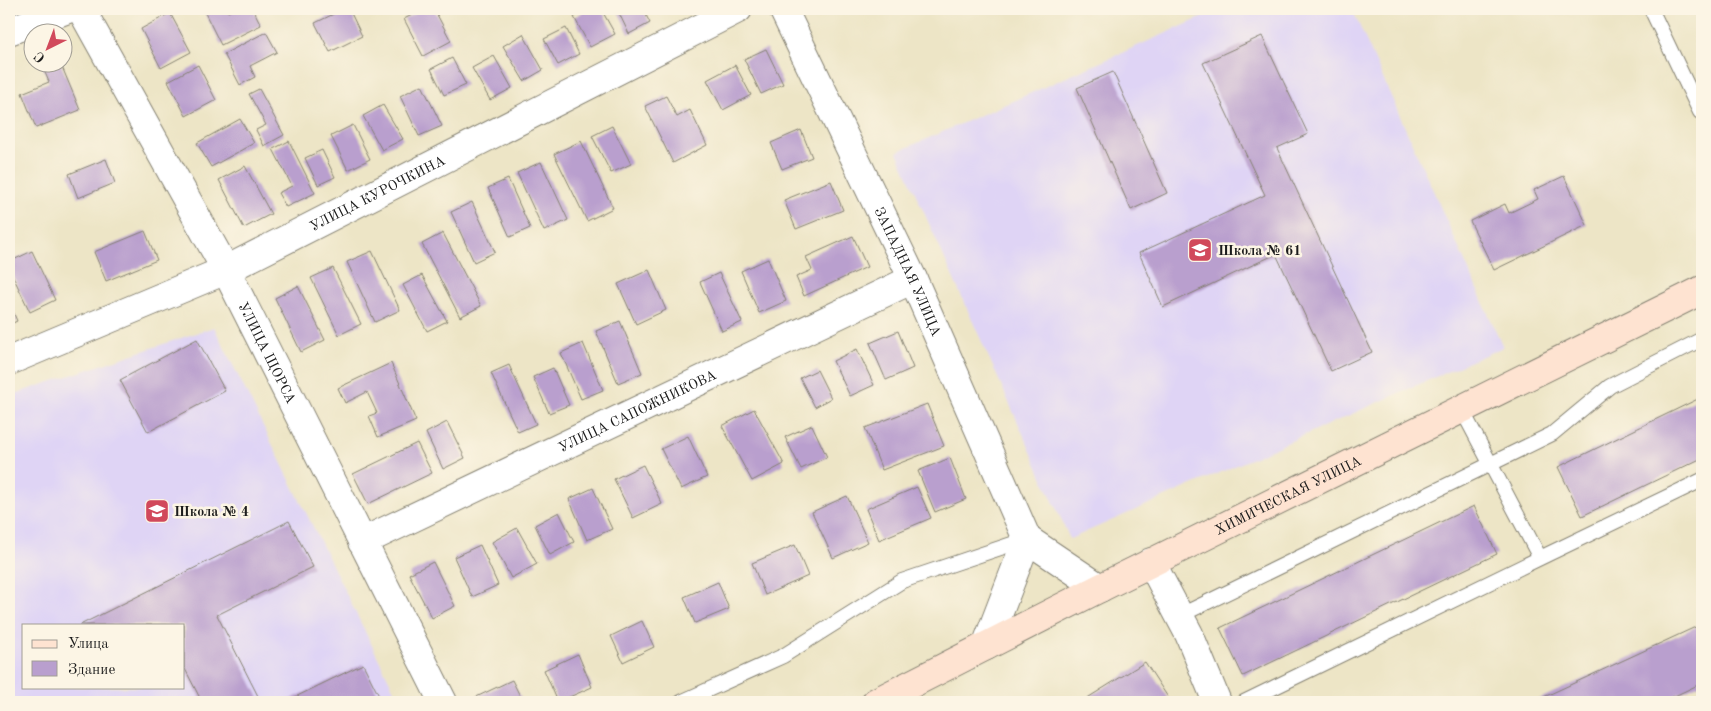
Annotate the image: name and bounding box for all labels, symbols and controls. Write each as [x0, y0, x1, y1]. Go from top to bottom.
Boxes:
north arrow [22, 22, 72, 72]
text: С [32, 49, 48, 65]
street label: УЛИЦА КУРОЧКИНА [308, 153, 448, 234]
street label: ЗАПАДНАЯ УЛИЦА [872, 205, 943, 339]
school or university icon: Школа № 61 [1187, 237, 1213, 263]
place label: Школа № 61 [1218, 244, 1301, 258]
street label: УЛИЦА ЩОРСА [235, 300, 298, 406]
street label: УЛИЦА САПОЖНИКОВА [557, 368, 719, 455]
street label: ХИМИЧЕСКАЯ УЛИЦА [1213, 454, 1364, 538]
school or university icon: Школа № 4 [144, 498, 170, 524]
place label: Школа № 4 [174, 505, 249, 519]
legend [22, 624, 185, 688]
text: Улица [68, 637, 109, 652]
text: Здание [68, 663, 115, 678]

